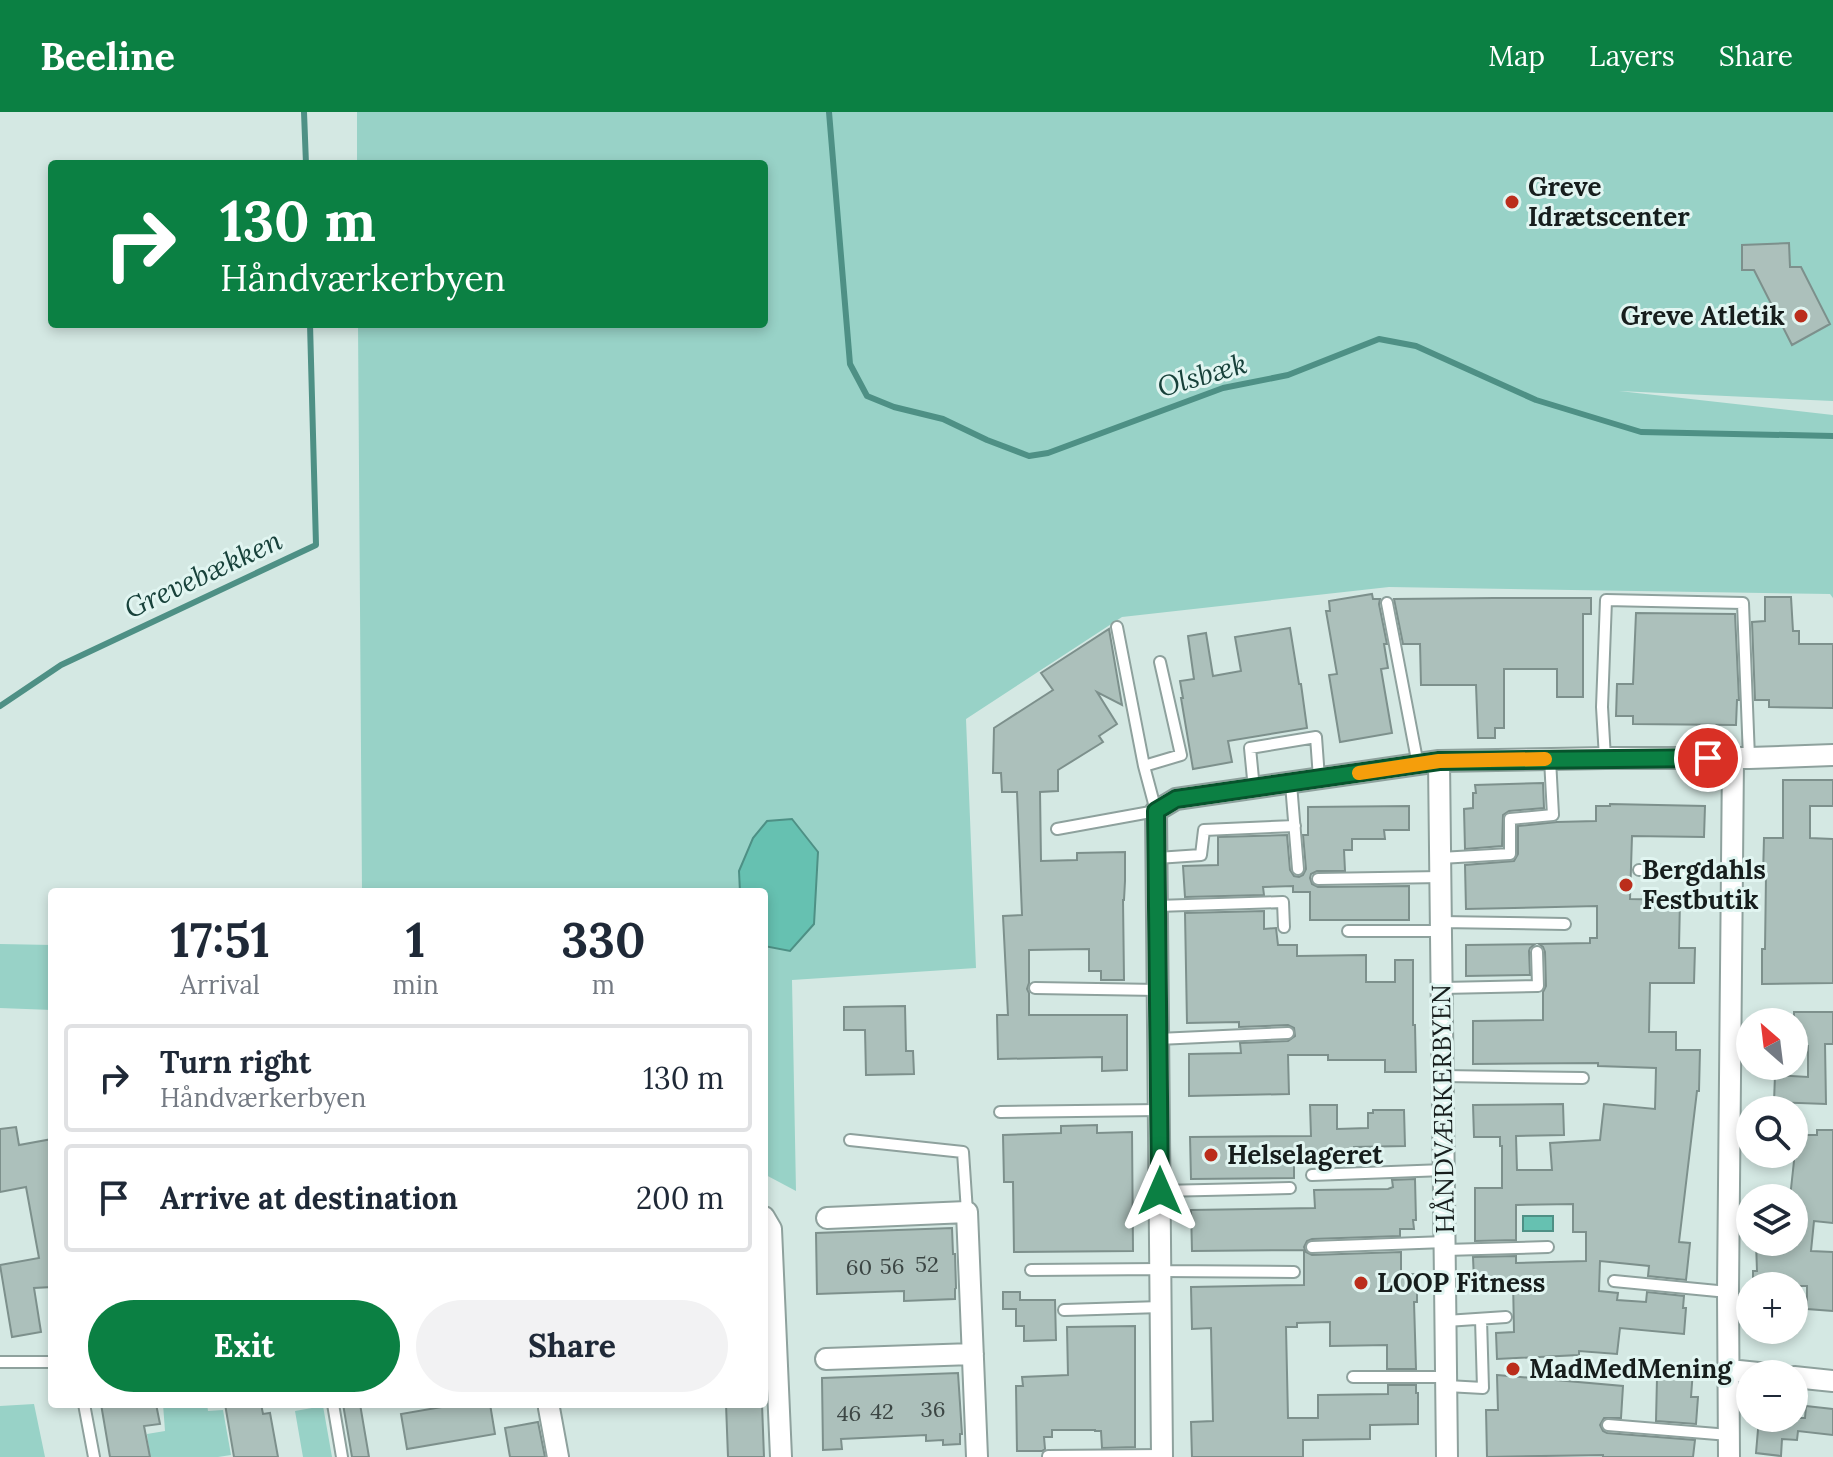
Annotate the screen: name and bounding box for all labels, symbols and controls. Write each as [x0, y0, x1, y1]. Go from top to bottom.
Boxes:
text: Beeline [40, 32, 175, 80]
text: Map [1488, 38, 1545, 74]
text: Layers [1589, 38, 1675, 74]
text: Share [1719, 38, 1793, 74]
place label: Greve Idrætscenter [1528, 170, 1690, 233]
text: 130 m [220, 185, 376, 256]
icon: right [88, 192, 192, 296]
marker: Greve Idrætscenter [1503, 193, 1521, 211]
text: Håndværkerbyen [220, 255, 506, 301]
place label: Greve Atletik [1620, 299, 1785, 332]
marker: Greve Atletik [1792, 307, 1810, 325]
water label: Olsbæk [1153, 345, 1251, 405]
water label: Grevebækken [118, 522, 288, 626]
pin [1674, 724, 1742, 792]
icon: arrive [1686, 736, 1730, 780]
place label: Bergdahls Festbutik [1642, 853, 1766, 916]
marker: Bergdahls Festbutik [1617, 876, 1635, 894]
text: 17:51 [170, 909, 270, 970]
text: 1 [406, 909, 425, 970]
text: 330 [561, 909, 646, 970]
text: Arrival [180, 968, 260, 1001]
text: min [392, 968, 439, 1001]
text: m [592, 968, 615, 1001]
street label: HÅNDVÆRKERBYEN [1424, 984, 1461, 1234]
north arrow [1736, 1008, 1808, 1080]
map controls [1736, 1008, 1808, 1432]
text: Turn right [160, 1043, 311, 1081]
icon: right [92, 1056, 136, 1100]
text: 130 m [643, 1059, 724, 1097]
text: Håndværkerbyen [160, 1081, 366, 1114]
button: search [1736, 1096, 1808, 1168]
place label: Helselageret [1227, 1138, 1384, 1171]
marker: Helselageret [1202, 1146, 1220, 1164]
position arrow [1118, 1149, 1202, 1233]
icon: arrive [92, 1176, 136, 1220]
text: Arrive at destination [160, 1179, 458, 1217]
text: 200 m [636, 1179, 724, 1217]
button: layers [1736, 1184, 1808, 1256]
house number: 52 [915, 1250, 939, 1278]
house number: 56 [880, 1252, 904, 1280]
house number: 60 [846, 1253, 872, 1281]
place label: LOOP Fitness [1377, 1266, 1545, 1299]
button: + [1736, 1272, 1808, 1344]
marker: LOOP Fitness [1352, 1274, 1370, 1292]
button: Exit [88, 1300, 400, 1392]
button: Share [416, 1300, 728, 1392]
place label: MadMedMening [1529, 1352, 1733, 1385]
marker: MadMedMening [1504, 1360, 1522, 1378]
button: − [1736, 1360, 1808, 1432]
house number: 36 [921, 1395, 945, 1423]
house number: 42 [870, 1397, 894, 1425]
house number: 46 [837, 1399, 861, 1427]

